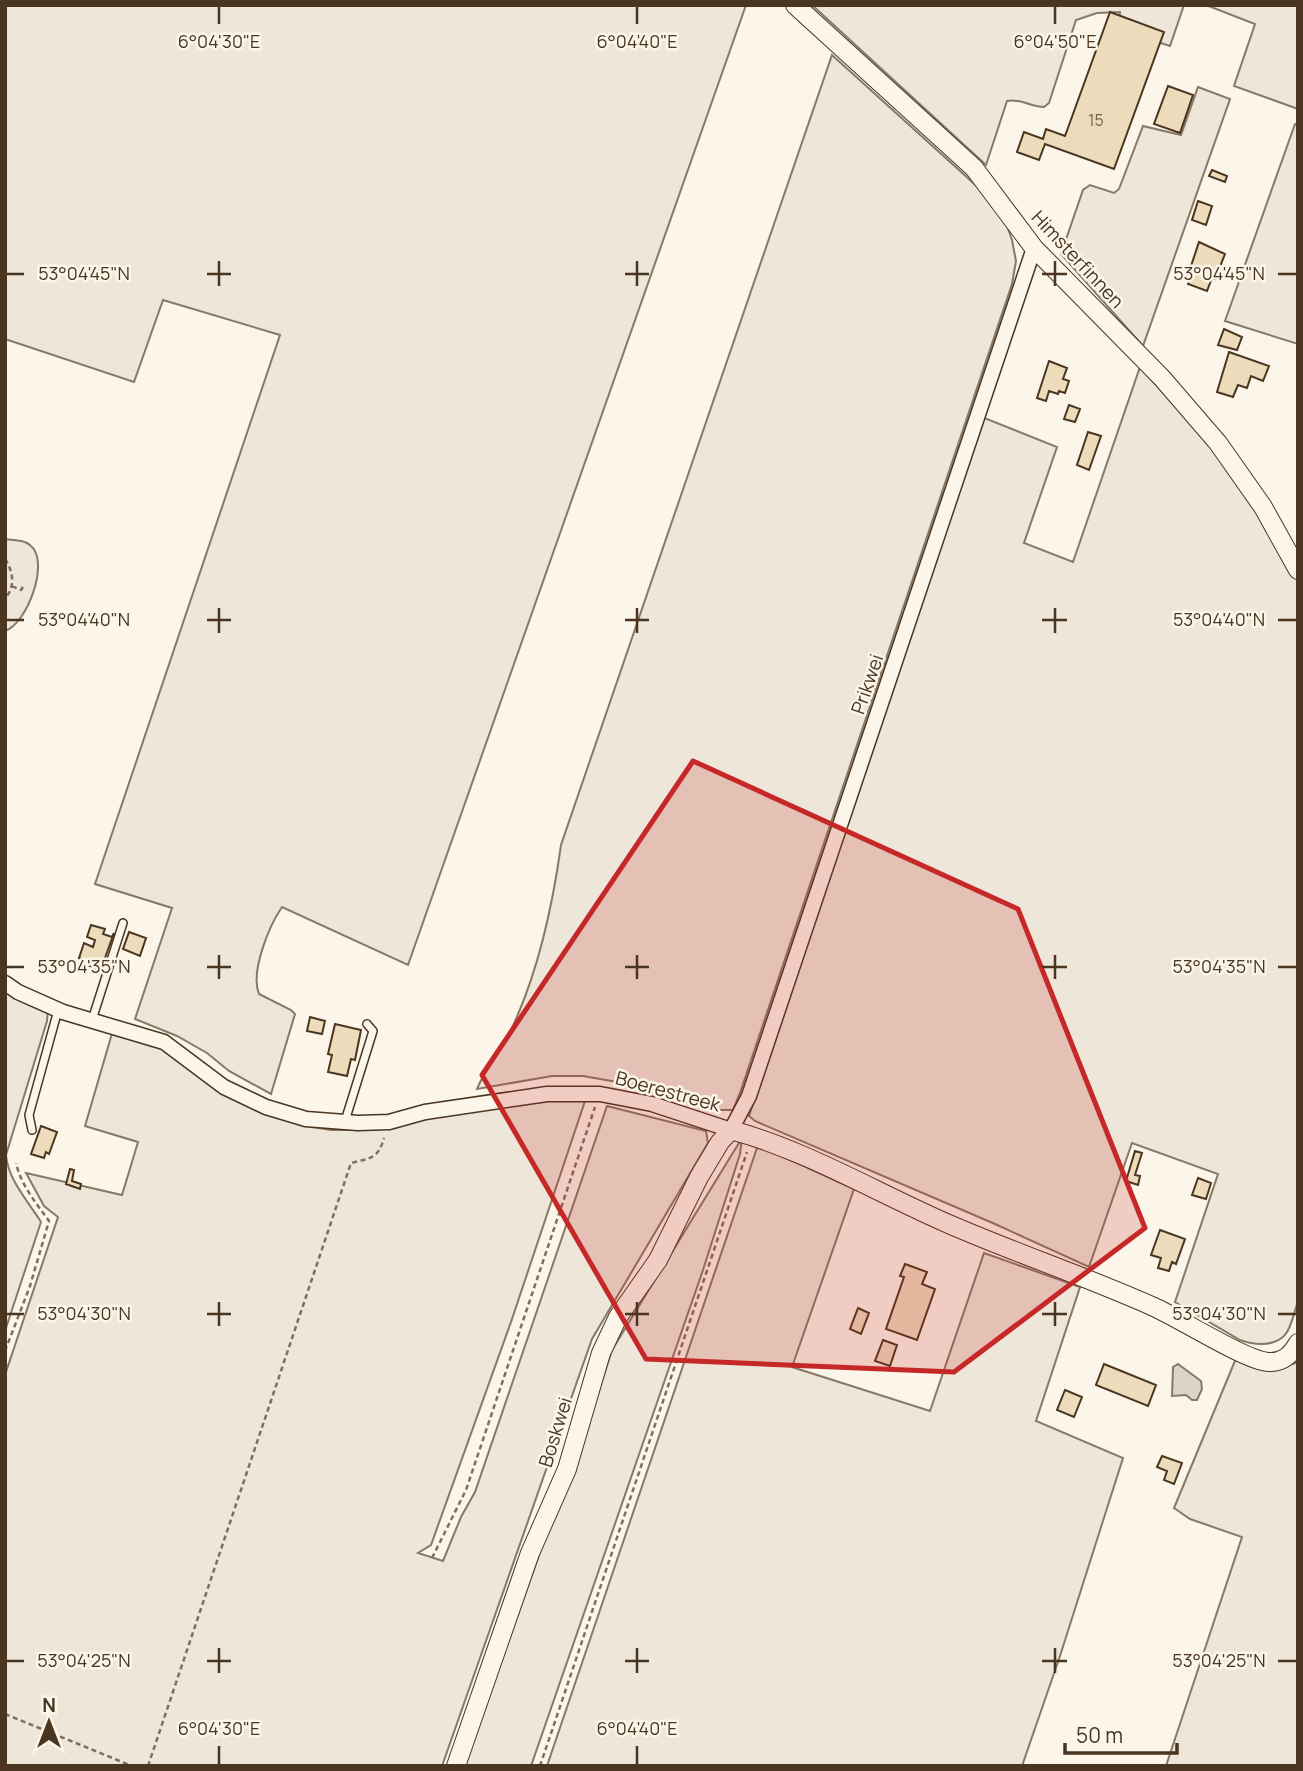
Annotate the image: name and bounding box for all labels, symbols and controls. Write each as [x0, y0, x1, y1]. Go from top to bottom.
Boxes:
text: 6°04'30"E [178, 29, 260, 53]
text: 6°04'40"E [597, 29, 677, 53]
text: 6°04'50"E [1014, 29, 1096, 53]
house number: 15 [1088, 109, 1104, 131]
street label: Himsterfinnen [1026, 204, 1130, 314]
text: 53°04'45"N [38, 261, 130, 285]
text: 53°04'45"N [1173, 261, 1265, 285]
text: 53°04'40"N [38, 607, 130, 631]
text: 53°04'40"N [1173, 607, 1265, 631]
street label: Prikwei [845, 650, 889, 718]
text: 53°04'35"N [37, 954, 131, 978]
text: 53°04'35"N [1172, 954, 1266, 978]
street label: Boerestreek [613, 1065, 724, 1118]
text: 53°04'30"N [37, 1301, 131, 1325]
text: 53°04'30"N [1172, 1301, 1266, 1325]
street label: Boskwei [532, 1394, 578, 1470]
text: 53°04'25"N [37, 1648, 131, 1672]
text: 53°04'25"N [1172, 1648, 1266, 1672]
north arrow [14, 1687, 84, 1757]
text: N [42, 1692, 56, 1718]
scale bar [1065, 1712, 1177, 1756]
text: 6°04'30"E [178, 1716, 260, 1740]
text: 6°04'40"E [597, 1716, 677, 1740]
text: 50 m [1076, 1721, 1123, 1749]

